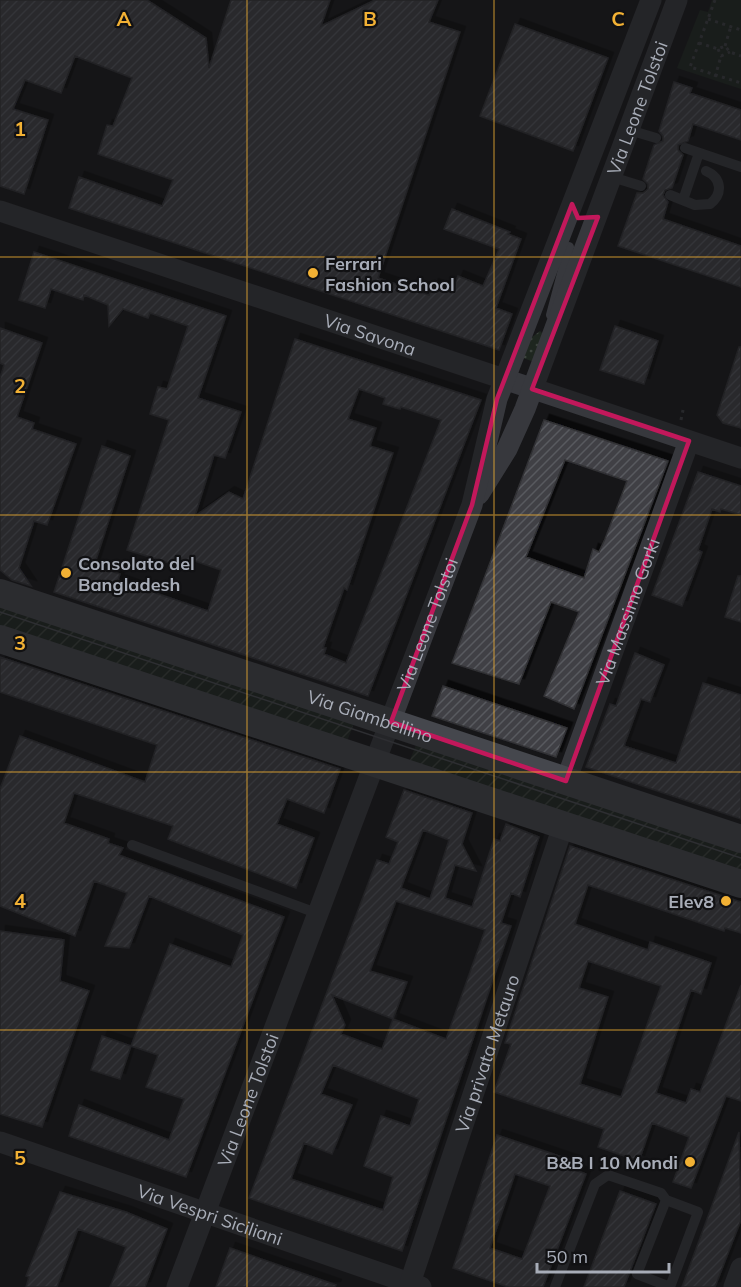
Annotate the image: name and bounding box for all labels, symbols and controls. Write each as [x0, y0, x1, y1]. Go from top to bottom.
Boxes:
text: A [117, 6, 132, 31]
text: B [363, 6, 377, 31]
text: C [611, 6, 625, 31]
street label: Via Leone Tolstoi [602, 38, 672, 178]
text: 1 [14, 116, 26, 141]
place label: Ferrari Fashion School [325, 252, 455, 296]
marker: Ferrari Fashion School [306, 266, 320, 280]
street label: Via Savona [321, 308, 419, 360]
text: 2 [14, 373, 26, 398]
street label: Via Massimo Gorki [590, 535, 664, 689]
place label: Consolato del Bangladesh [78, 552, 195, 596]
street label: Via Leone Tolstoi [391, 555, 463, 695]
marker: Consolato del Bangladesh [59, 566, 73, 580]
text: 3 [14, 630, 26, 655]
street label: Via Giambellino [304, 684, 436, 747]
text: 4 [14, 888, 26, 913]
place label: Elev8 [668, 890, 714, 913]
marker: Elev8 [719, 894, 733, 908]
street label: Via privata Metauro [450, 971, 524, 1136]
street label: Via Leone Tolstoi [212, 1030, 283, 1170]
text: 5 [14, 1145, 26, 1170]
place label: B&B I 10 Mondi [546, 1151, 678, 1174]
marker: B&B I 10 Mondi [683, 1155, 697, 1169]
street label: Via Vespri Siciliani [134, 1179, 286, 1250]
scale bar [537, 1236, 669, 1274]
text: 50 m [546, 1245, 588, 1268]

